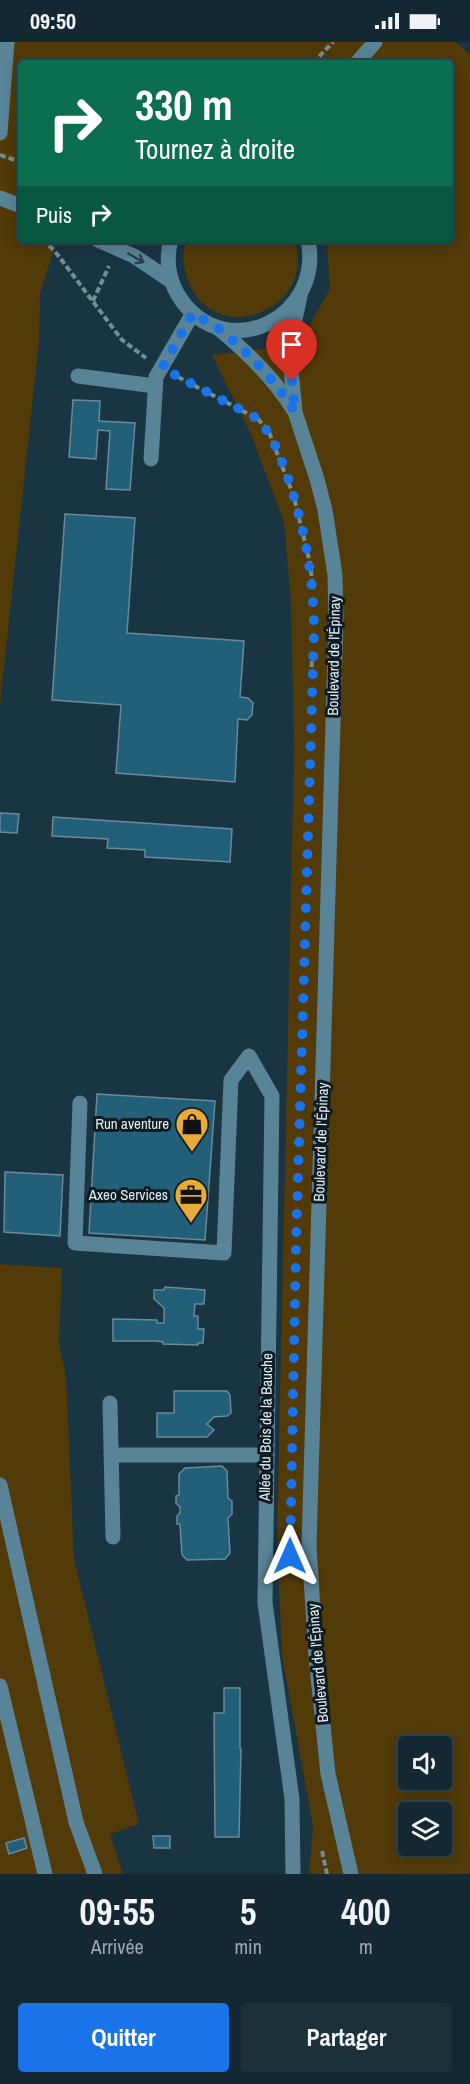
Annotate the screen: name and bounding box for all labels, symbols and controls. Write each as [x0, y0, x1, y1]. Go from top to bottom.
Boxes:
text: 09:50 [30, 6, 76, 36]
text: 330 m [135, 77, 233, 133]
icon: right [36, 84, 114, 162]
text: Tournez à droite [135, 131, 295, 167]
icon: right [84, 198, 117, 231]
text: Puis [36, 200, 72, 230]
one-way arrow [127, 252, 144, 264]
pin [266, 319, 317, 381]
icon: arrive [275, 328, 308, 361]
street label: Boulevard de l'Épinay [322, 595, 345, 716]
street label: Boulevard de l'Épinay [308, 1081, 333, 1202]
shop icon: Run aventure [174, 1106, 210, 1153]
place label: Run aventure [95, 1113, 169, 1134]
office icon: Axeo Services [173, 1177, 209, 1224]
place label: Axeo Services [88, 1184, 168, 1205]
street label: Allée du Bois de la Bauche [254, 1353, 277, 1502]
position arrow [258, 1524, 322, 1588]
street label: Boulevard de l'Épinay [302, 1602, 333, 1723]
map controls [398, 1736, 452, 1856]
button: sound [398, 1736, 452, 1790]
button: layers [398, 1802, 452, 1856]
text: 09:55 [79, 1888, 155, 1936]
text: 5 [240, 1888, 256, 1936]
text: 400 [341, 1888, 391, 1936]
text: Arrivée [91, 1933, 144, 1960]
text: min [234, 1933, 262, 1960]
text: m [359, 1933, 373, 1960]
button: Quitter [18, 2003, 229, 2072]
button: Partager [241, 2003, 452, 2072]

